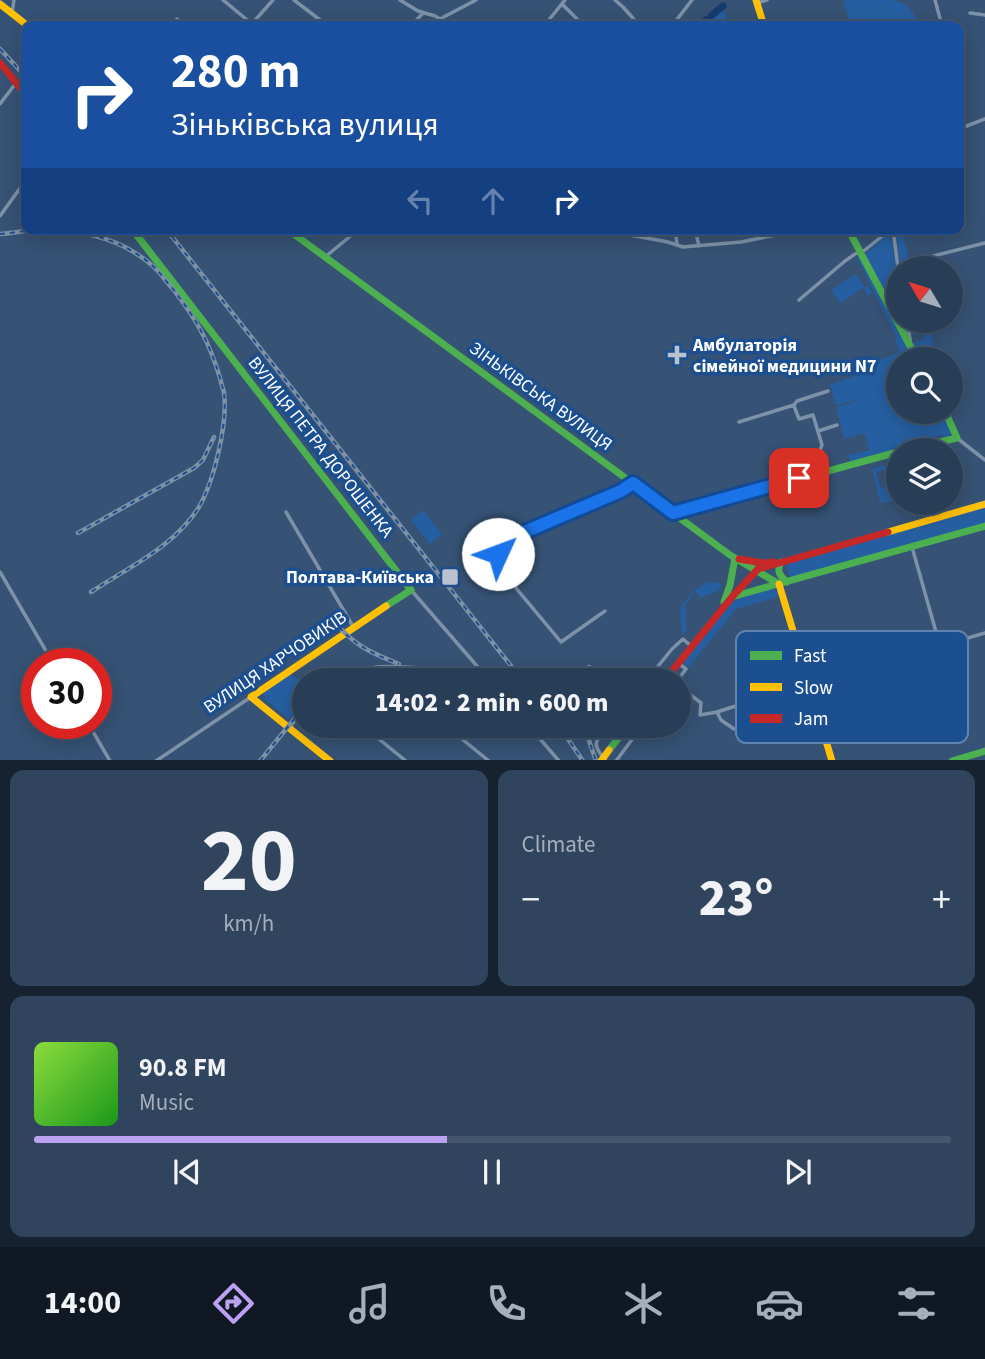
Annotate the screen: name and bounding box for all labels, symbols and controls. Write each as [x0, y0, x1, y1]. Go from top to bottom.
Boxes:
text: 280 m [171, 37, 300, 107]
icon: right [56, 49, 147, 140]
text: Зіньківська вулиця [171, 102, 439, 148]
icon: left [401, 182, 439, 220]
icon: ahead [474, 182, 512, 220]
icon: right [547, 182, 585, 220]
north arrow [886, 256, 962, 332]
map controls [886, 256, 963, 515]
place label: Амбулаторія сімейної медицини N7 [692, 333, 877, 379]
street label: ЗІНЬКІВСЬКА ВУЛИЦЯ [464, 336, 617, 457]
marker: Амбулаторія сімейної медицини N7 [667, 345, 687, 365]
button: search [886, 347, 963, 424]
street label: ВУЛИЦЯ ПЕТРА ДОРОШЕНКА [242, 352, 399, 543]
button: layers [886, 438, 963, 515]
pin [769, 448, 829, 508]
icon: arrive [780, 459, 818, 497]
position arrow [461, 517, 535, 591]
place label: Полтава-Київська [286, 565, 434, 590]
marker: Полтава-Київська [440, 567, 460, 587]
street label: ВУЛИЦЯ ХАРЧОВИКІВ [199, 605, 352, 720]
legend [736, 631, 968, 743]
text: Fast [794, 643, 827, 670]
speed limit sign: 30 [21, 648, 112, 739]
text: Slow [794, 675, 833, 702]
text: 14:02 · 2 min · 600 m [375, 684, 608, 721]
text: Jam [794, 706, 828, 733]
text: 20 [201, 797, 297, 926]
text: Climate [522, 828, 595, 861]
text: 23° [699, 862, 774, 936]
text: − [522, 873, 540, 927]
text: + [932, 873, 951, 927]
text: km/h [223, 907, 274, 940]
text: 90.8 FM [139, 1049, 227, 1086]
text: Music [139, 1086, 194, 1119]
icon: previous [168, 1153, 206, 1191]
icon: pause [473, 1153, 511, 1191]
icon: next [779, 1153, 817, 1191]
icon: directions [209, 1279, 258, 1328]
icon: music [345, 1279, 394, 1328]
icon: phone [482, 1279, 531, 1328]
icon: climate [619, 1279, 668, 1328]
icon: car [755, 1279, 804, 1328]
icon: filters [892, 1279, 941, 1328]
text: 14:00 [44, 1280, 121, 1326]

